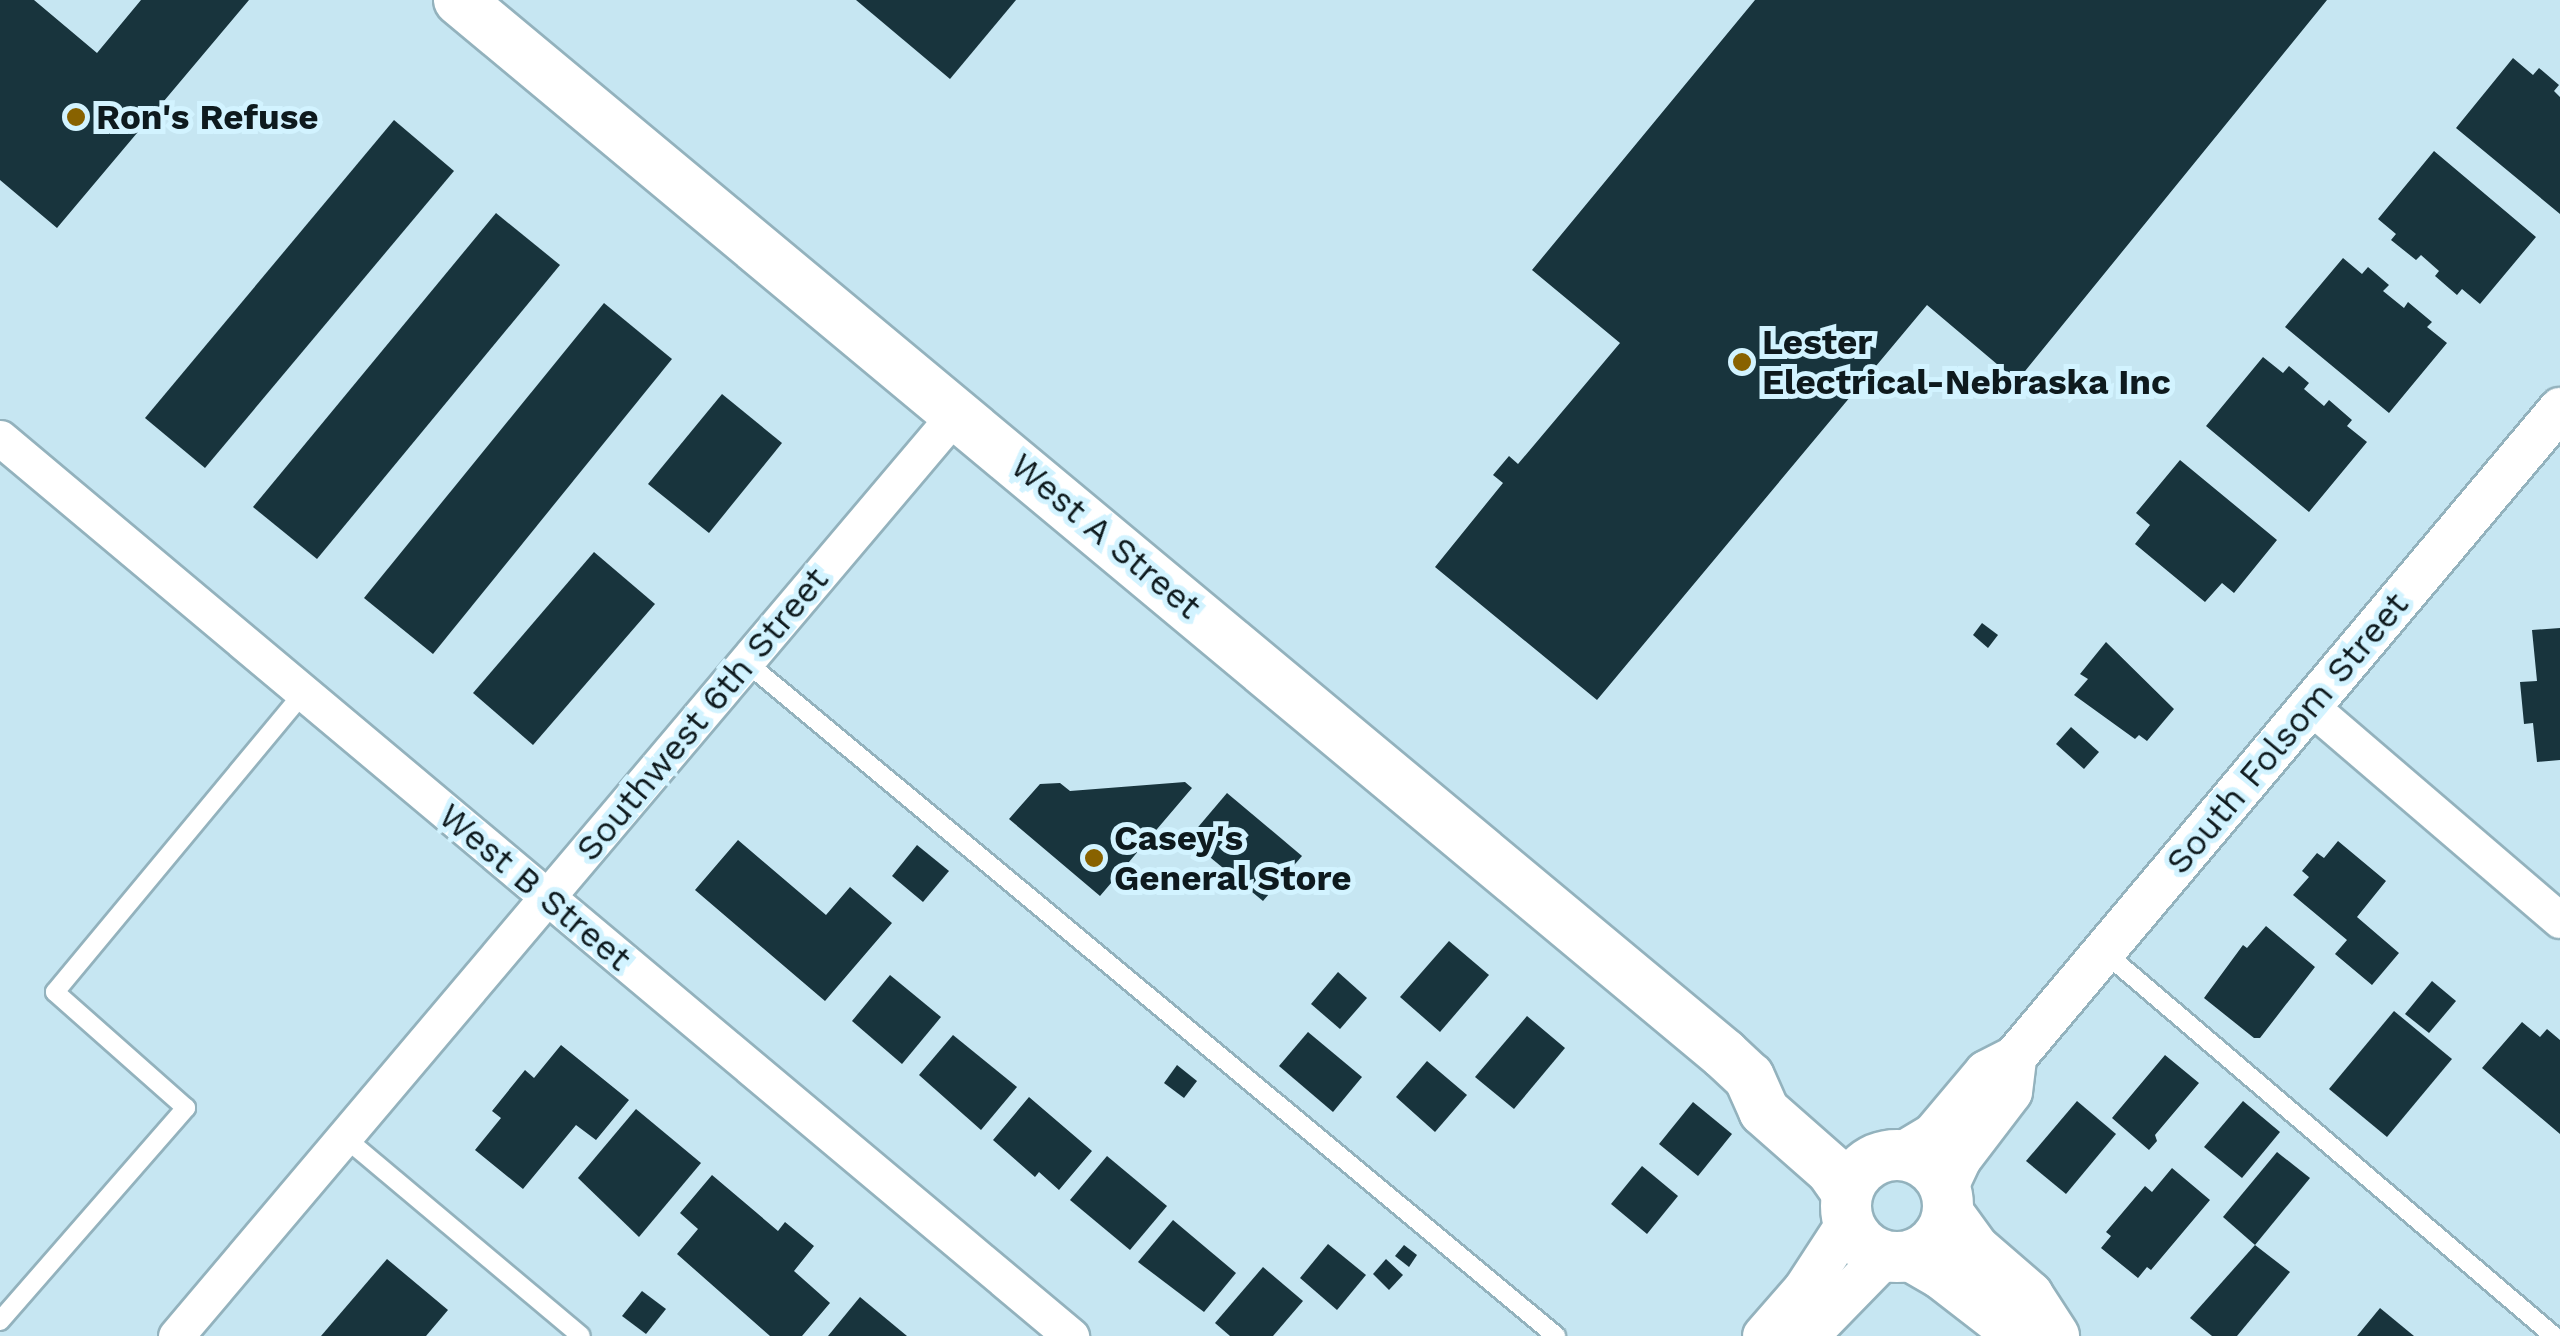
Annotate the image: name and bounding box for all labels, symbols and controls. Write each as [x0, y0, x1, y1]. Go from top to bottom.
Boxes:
place label: Ron's Refuse [96, 96, 319, 138]
marker: Ron's Refuse [65, 106, 87, 128]
place label: Lester Electrical-Nebraska Inc [1762, 321, 2171, 403]
marker: Lester Electrical-Nebraska Inc [1731, 351, 1753, 373]
street label: West A Street [1001, 443, 1211, 629]
street label: Southwest 6th Street [567, 559, 837, 869]
street label: South Folsom Street [2157, 584, 2417, 882]
street label: West B Street [430, 794, 640, 980]
place label: Casey's General Store [1114, 817, 1352, 899]
marker: Casey's General Store [1083, 847, 1105, 869]

